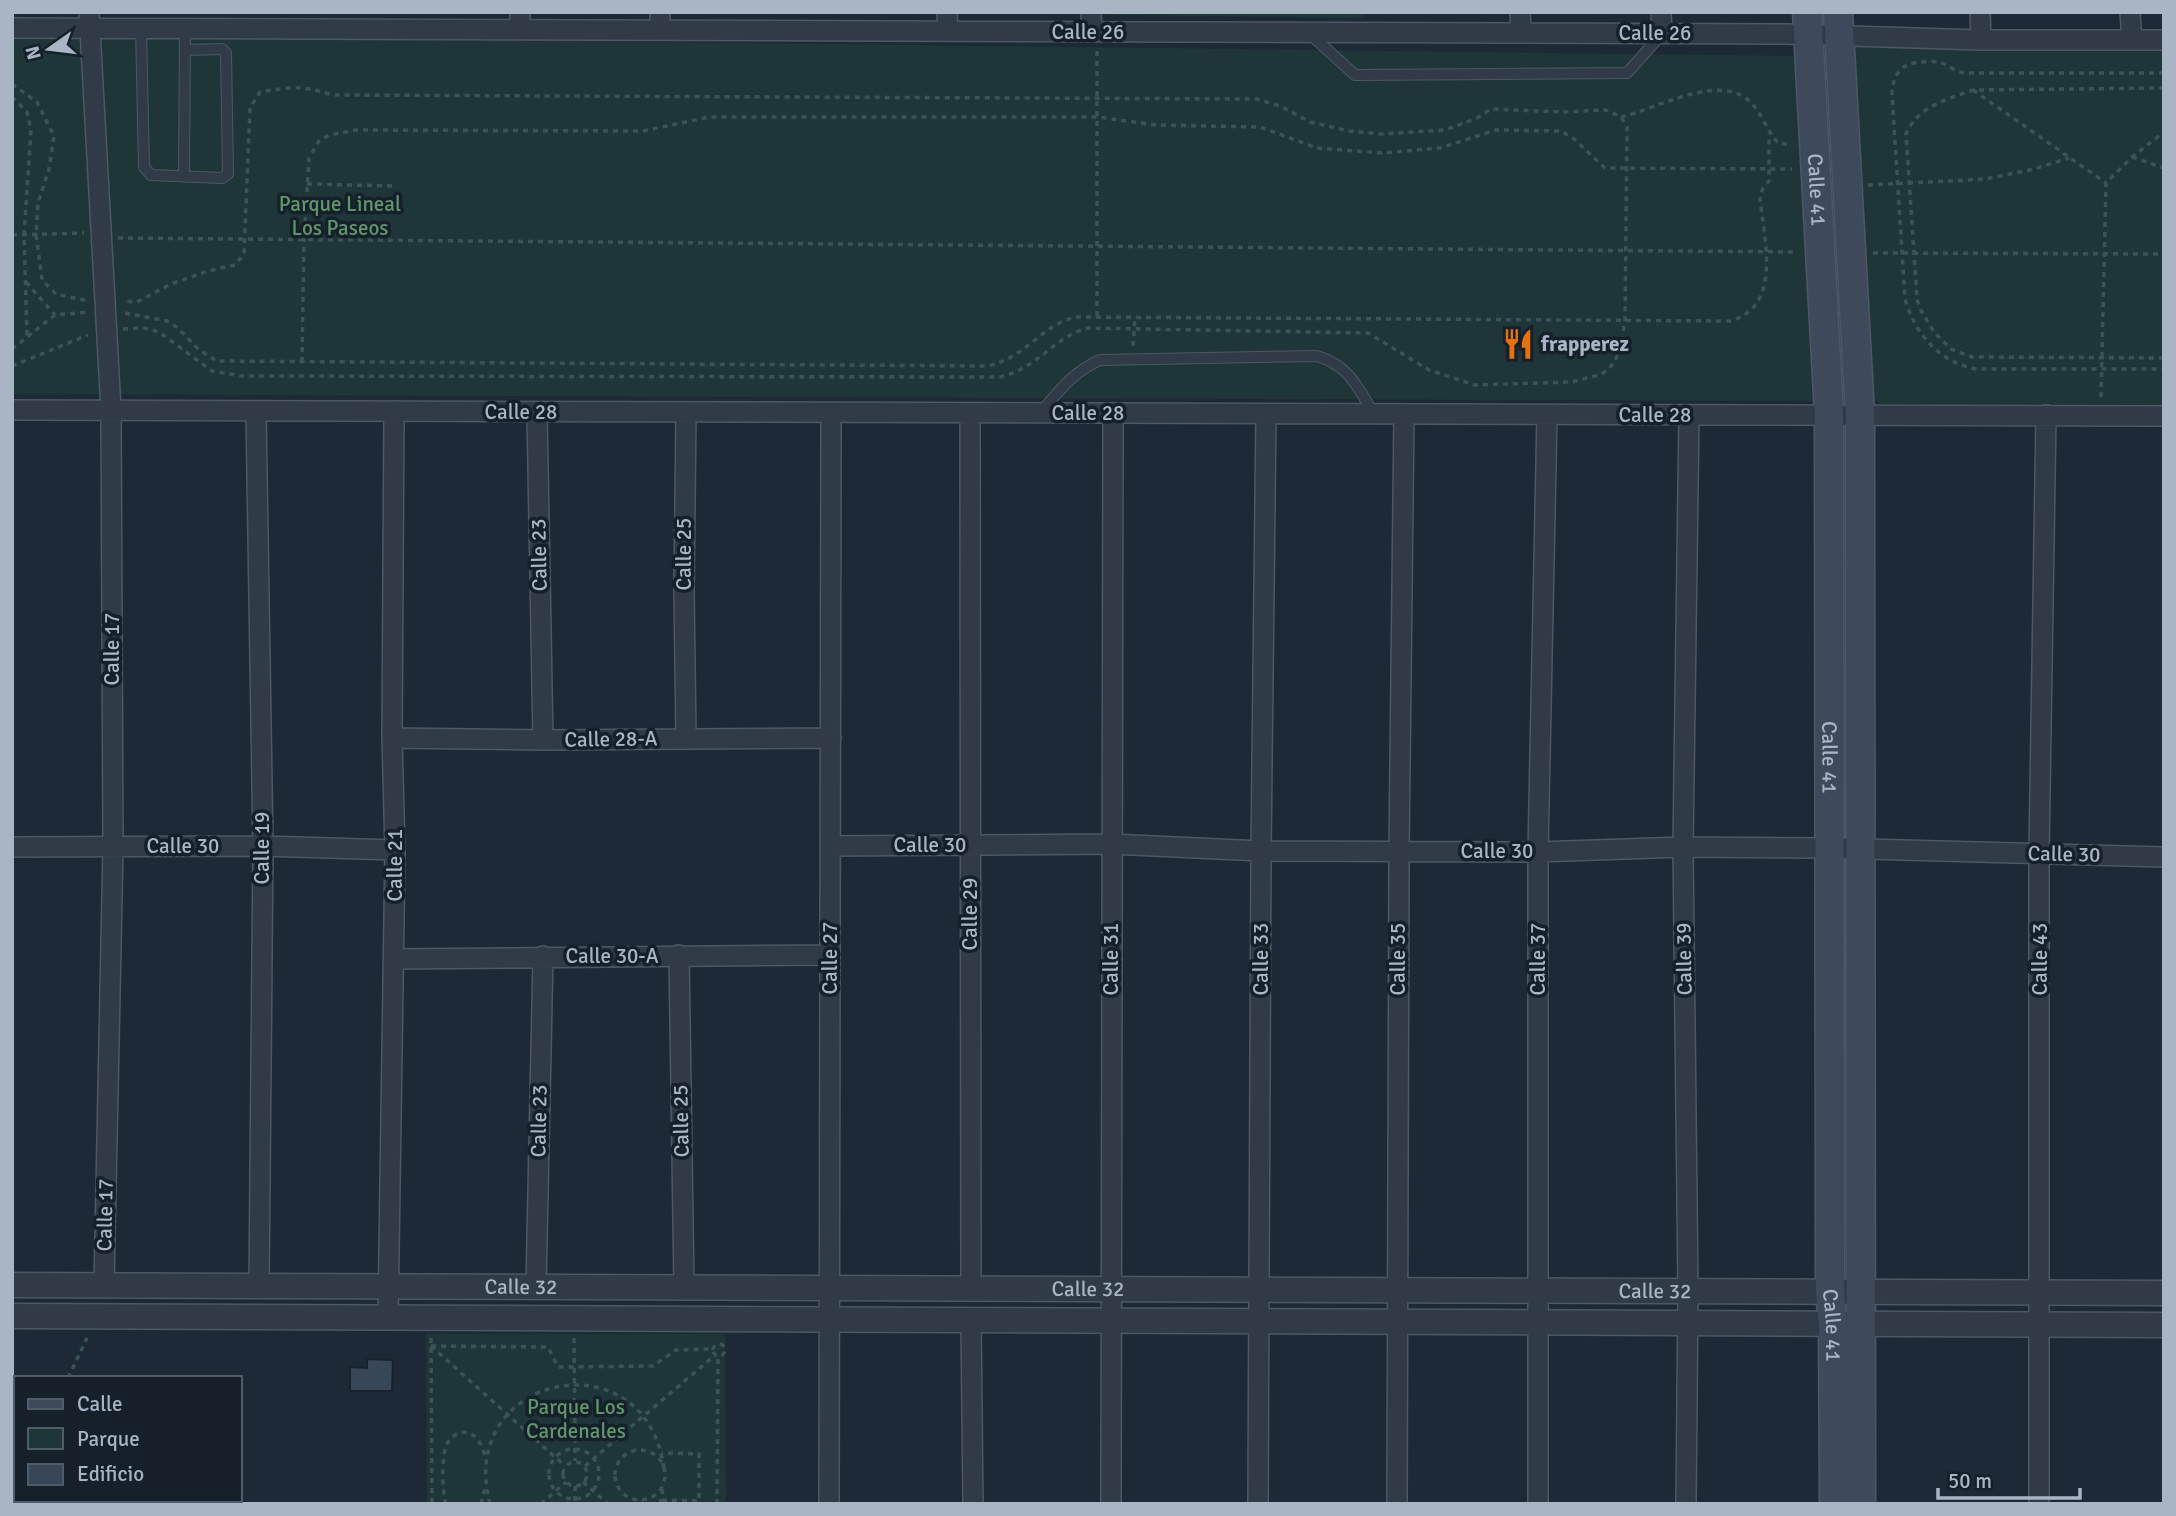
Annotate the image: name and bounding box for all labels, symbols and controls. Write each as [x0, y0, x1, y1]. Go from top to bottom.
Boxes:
north arrow [14, 14, 84, 84]
street label: Calle 26 [1052, 19, 1124, 45]
street label: Calle 26 [1619, 20, 1691, 46]
text: N [20, 44, 47, 62]
street label: Calle 41 [1802, 153, 1832, 227]
park label: Parque Lineal Los Paseos [279, 191, 401, 241]
restaurant icon: frapperez [1501, 327, 1535, 361]
place label: frapperez [1540, 331, 1629, 357]
street label: Calle 28 [485, 399, 557, 425]
street label: Calle 28 [1052, 400, 1124, 426]
street label: Calle 28 [1619, 402, 1691, 428]
street label: Calle 23 [525, 518, 553, 592]
street label: Calle 25 [671, 518, 697, 590]
street label: Calle 17 [99, 613, 125, 685]
street label: Calle 41 [1816, 721, 1842, 794]
street label: Calle 28-A [564, 725, 658, 753]
street label: Calle 19 [249, 812, 275, 884]
street label: Calle 21 [382, 829, 408, 901]
street label: Calle 30 [894, 832, 966, 858]
street label: Calle 30 [147, 833, 219, 859]
street label: Calle 30 [1461, 838, 1533, 864]
street label: Calle 30 [2027, 840, 2101, 868]
street label: Calle 29 [957, 878, 983, 950]
street label: Calle 27 [817, 922, 843, 994]
street label: Calle 39 [1670, 922, 1698, 996]
street label: Calle 31 [1098, 923, 1124, 995]
street label: Calle 33 [1248, 923, 1274, 995]
street label: Calle 35 [1385, 923, 1411, 995]
street label: Calle 37 [1525, 923, 1551, 995]
street label: Calle 43 [2027, 923, 2053, 995]
street label: Calle 30-A [565, 943, 659, 969]
street label: Calle 23 [525, 1084, 553, 1158]
street label: Calle 25 [667, 1084, 695, 1158]
street label: Calle 17 [91, 1178, 119, 1252]
street label: Calle 32 [484, 1274, 558, 1300]
street label: Calle 32 [1051, 1276, 1125, 1302]
street label: Calle 32 [1618, 1278, 1692, 1304]
street label: Calle 41 [1817, 1288, 1846, 1362]
legend [14, 1376, 242, 1502]
text: Calle [77, 1391, 123, 1417]
park label: Parque Los Cardenales [526, 1394, 626, 1444]
text: Parque [77, 1426, 140, 1452]
scale bar [1938, 1456, 2080, 1500]
text: Edificio [77, 1461, 144, 1487]
text: 50 m [1948, 1468, 1992, 1494]

